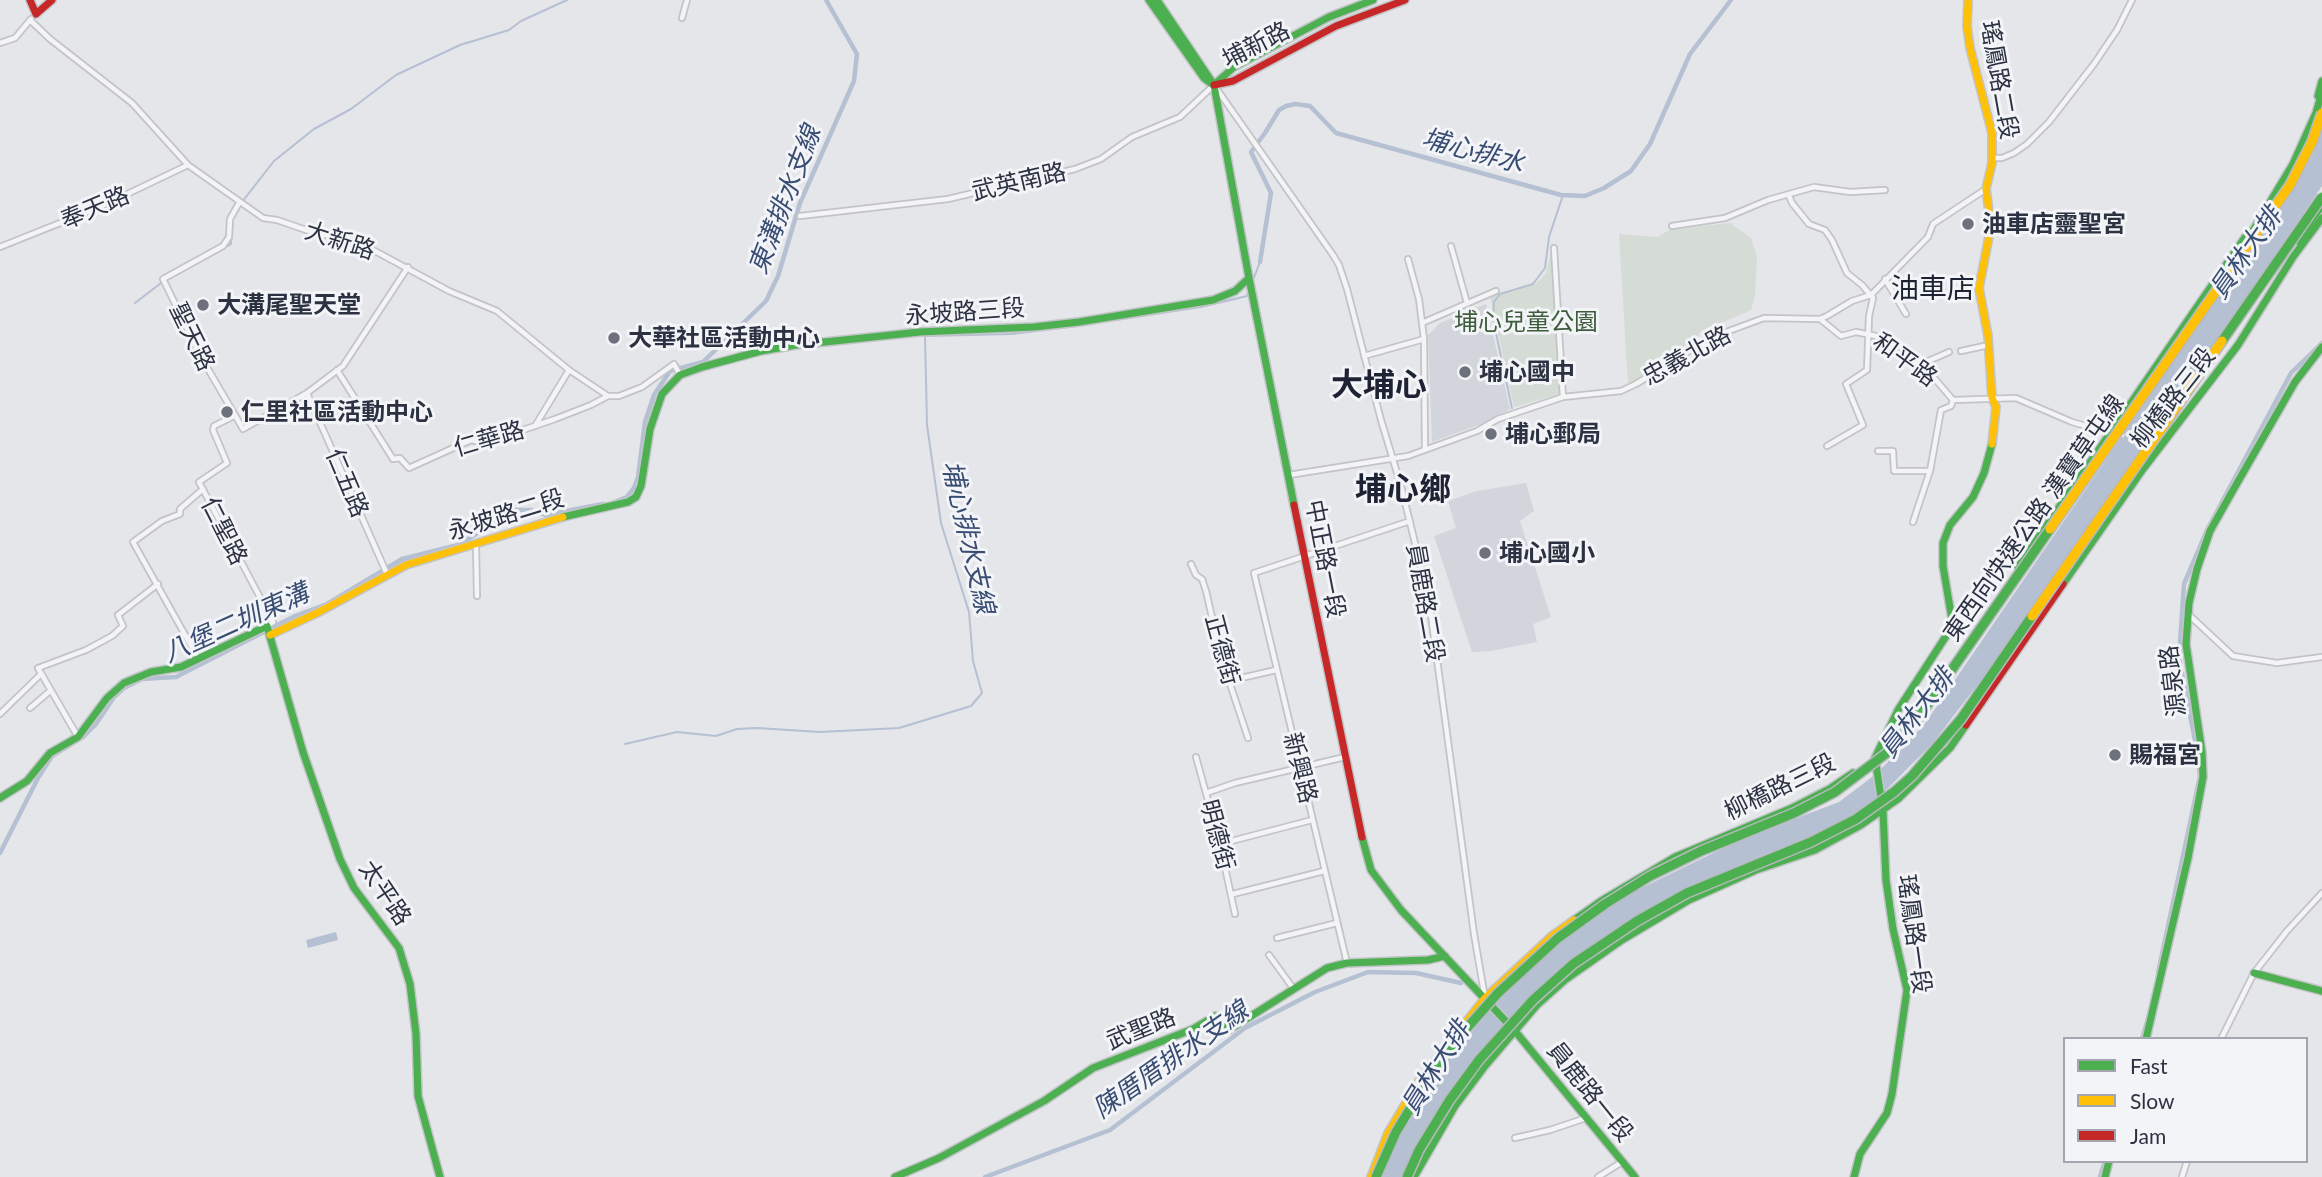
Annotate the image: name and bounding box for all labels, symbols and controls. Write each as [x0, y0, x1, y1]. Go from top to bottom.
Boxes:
street label: 埔新路 [1217, 16, 1295, 74]
street label: 瑤鳳路二段 [1974, 18, 2024, 142]
water label: 東溝排水支線 [742, 122, 828, 278]
water label: 埔心排水 [1419, 122, 1527, 180]
street label: 武英南路 [969, 157, 1069, 207]
street label: 奉天路 [56, 181, 134, 235]
water label: 員林大排 [2203, 201, 2289, 305]
place label: 油車店靈聖宮 [1982, 210, 2126, 238]
street label: 大新路 [301, 216, 379, 266]
marker: 油車店靈聖宮 [1960, 216, 1976, 232]
district label: 油車店 [1891, 272, 1975, 306]
place label: 大溝尾聖天堂 [217, 291, 361, 319]
street label: 永坡路三段 [904, 293, 1026, 331]
marker: 大溝尾聖天堂 [195, 297, 211, 313]
street label: 聖天路 [163, 298, 221, 376]
park label: 埔心兒童公園 [1454, 308, 1598, 336]
street label: 忠義北路 [1638, 320, 1736, 392]
place label: 大華社區活動中心 [628, 324, 820, 352]
street label: 和平路 [1867, 327, 1943, 393]
marker: 大華社區活動中心 [606, 330, 622, 346]
street label: 柳橋路三段 [2125, 342, 2221, 454]
place label: 埔心國中 [1479, 358, 1575, 386]
marker: 埔心國中 [1457, 364, 1473, 380]
district label: 大埔心 [1331, 367, 1427, 405]
street label: 東西向快速公路 漢寶草屯線 [1938, 389, 2130, 647]
place label: 仁里社區活動中心 [241, 398, 433, 426]
marker: 仁里社區活動中心 [219, 404, 235, 420]
street label: 仁華路 [450, 415, 528, 463]
place label: 埔心郵局 [1505, 420, 1601, 448]
marker: 埔心郵局 [1483, 426, 1499, 442]
street label: 仁五路 [320, 444, 374, 522]
water label: 埔心排水支線 [935, 457, 1001, 617]
district label: 埔心鄉 [1355, 471, 1451, 509]
street label: 永坡路二段 [444, 484, 568, 546]
street label: 仁聖路 [195, 492, 253, 570]
street label: 中正路一段 [1299, 497, 1351, 621]
place label: 埔心國小 [1499, 539, 1595, 567]
street label: 員鹿路二段 [1400, 541, 1450, 665]
marker: 埔心國小 [1477, 545, 1493, 561]
water label: 八堡二圳東溝 [158, 577, 314, 669]
street label: 正德街 [1199, 611, 1245, 689]
street label: 源泉路 [2154, 644, 2192, 718]
water label: 員林大排 [1873, 662, 1961, 764]
street label: 新興路 [1277, 730, 1323, 806]
place label: 賜福宮 [2129, 741, 2201, 769]
marker: 賜福宮 [2107, 747, 2123, 763]
street label: 柳橋路三段 [1720, 748, 1840, 826]
street label: 明德街 [1194, 796, 1240, 874]
street label: 太平路 [353, 855, 417, 931]
street label: 瑤鳳路一段 [1891, 873, 1937, 995]
water label: 陳厝厝排水支線 [1088, 995, 1254, 1125]
street label: 武聖路 [1102, 1002, 1180, 1056]
water label: 員林大排 [1395, 1016, 1477, 1120]
street label: 員鹿路一段 [1541, 1036, 1639, 1148]
legend [2063, 1037, 2308, 1163]
text: Fast [2130, 1053, 2167, 1078]
text: Slow [2130, 1088, 2174, 1113]
text: Jam [2130, 1123, 2166, 1148]

